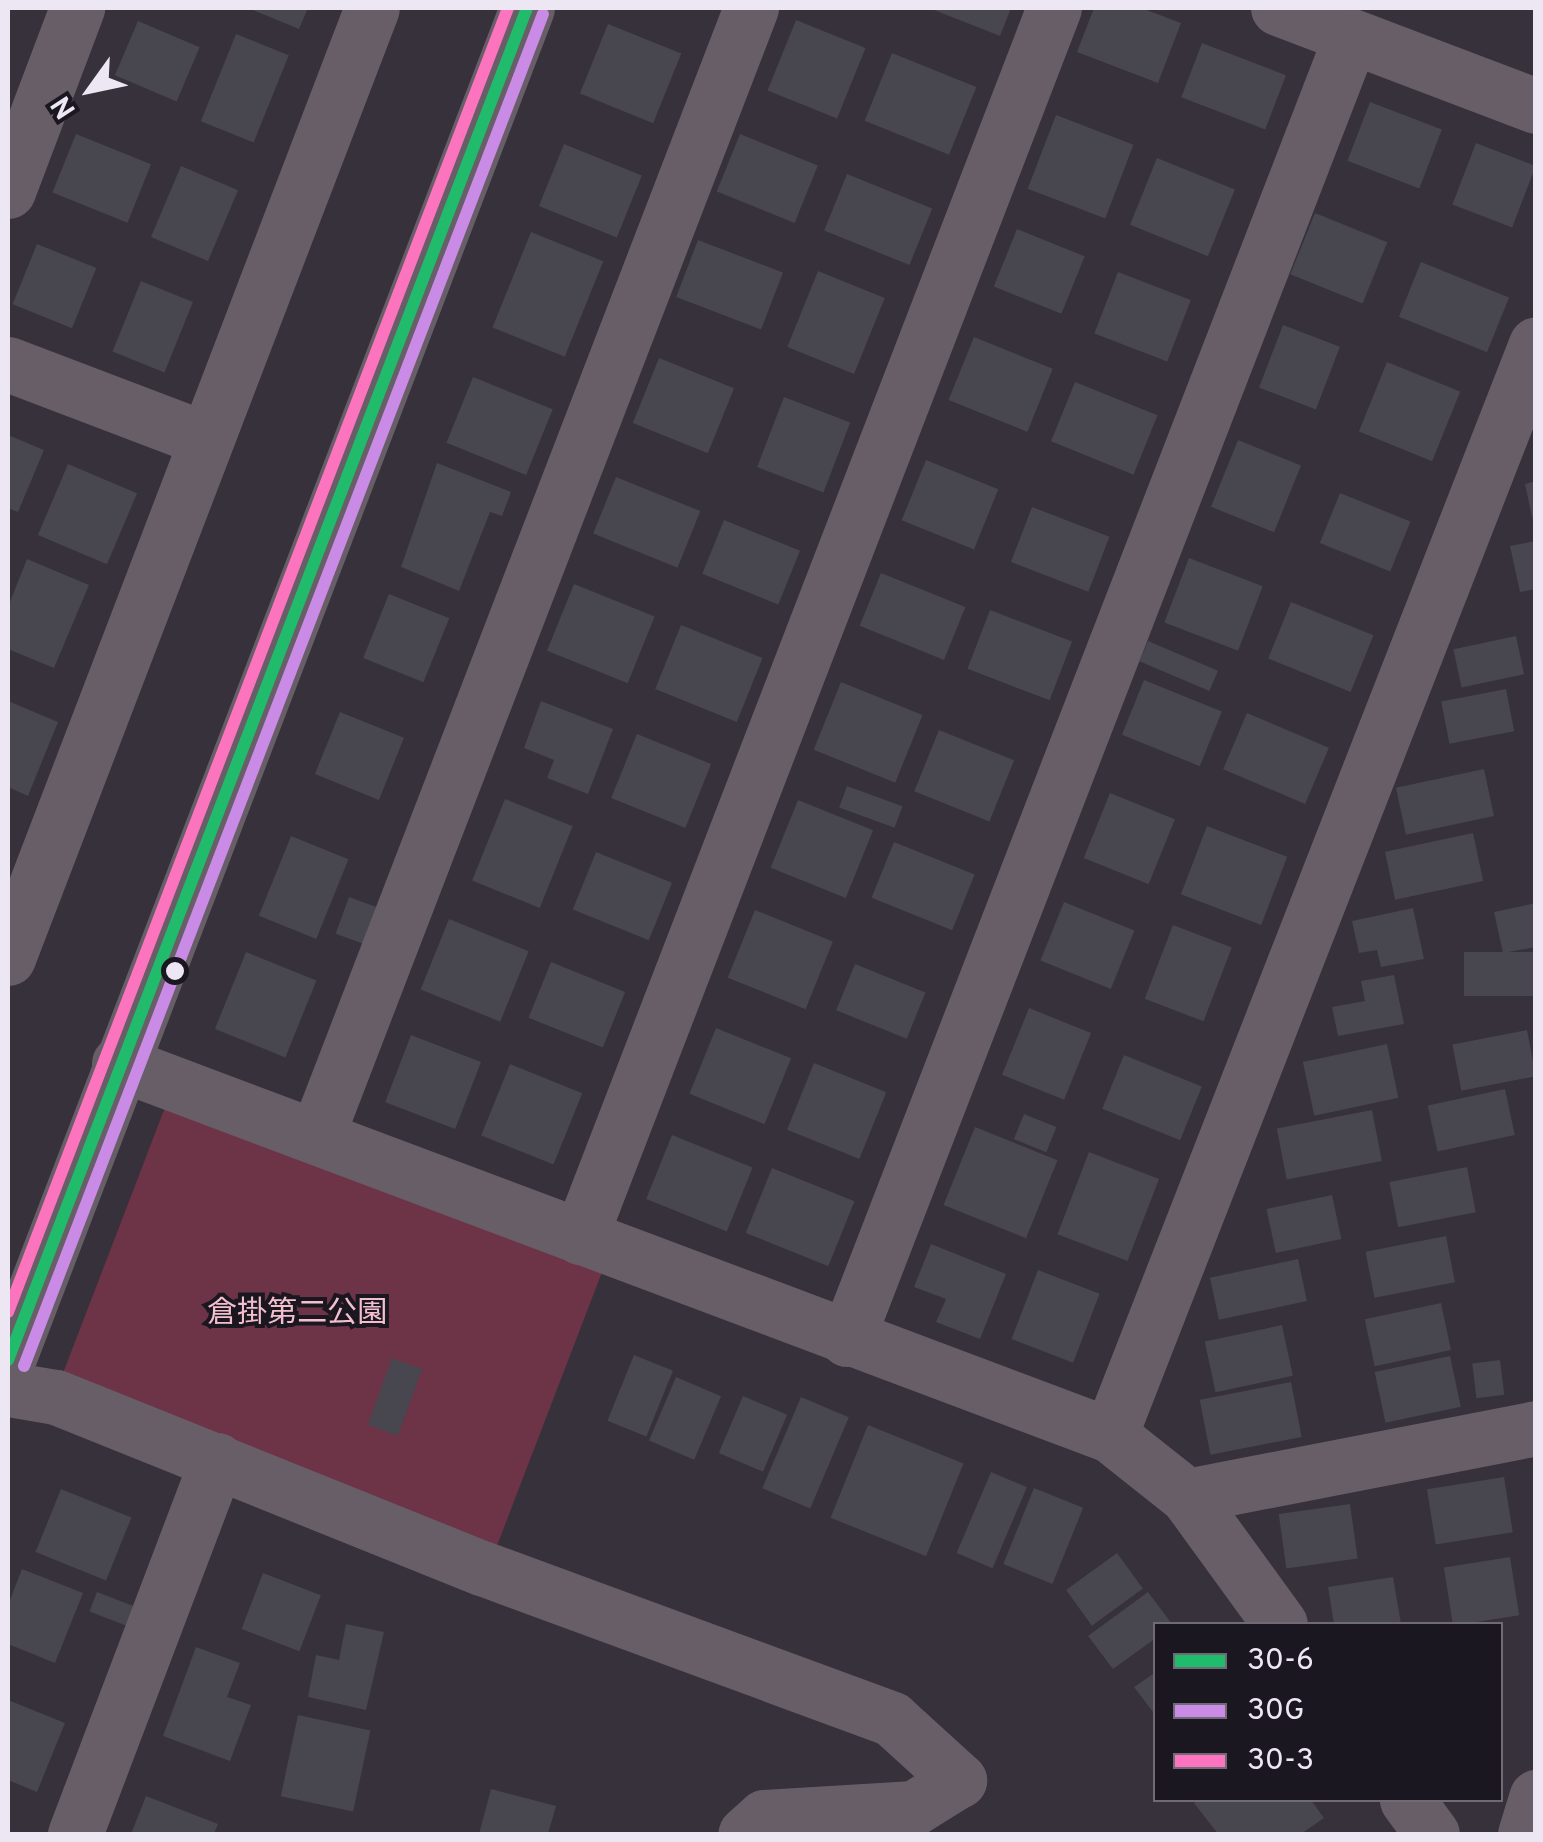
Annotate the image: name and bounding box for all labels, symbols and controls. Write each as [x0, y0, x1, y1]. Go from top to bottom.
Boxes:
north arrow [40, 40, 140, 140]
text: N [44, 88, 85, 125]
unlabelled marker [165, 961, 185, 981]
park label: 倉掛第二公園 [207, 1297, 387, 1333]
legend [1153, 1622, 1503, 1802]
text: 30-6 [1247, 1643, 1314, 1680]
text: 30G [1247, 1693, 1305, 1730]
text: 30-3 [1247, 1743, 1314, 1780]

